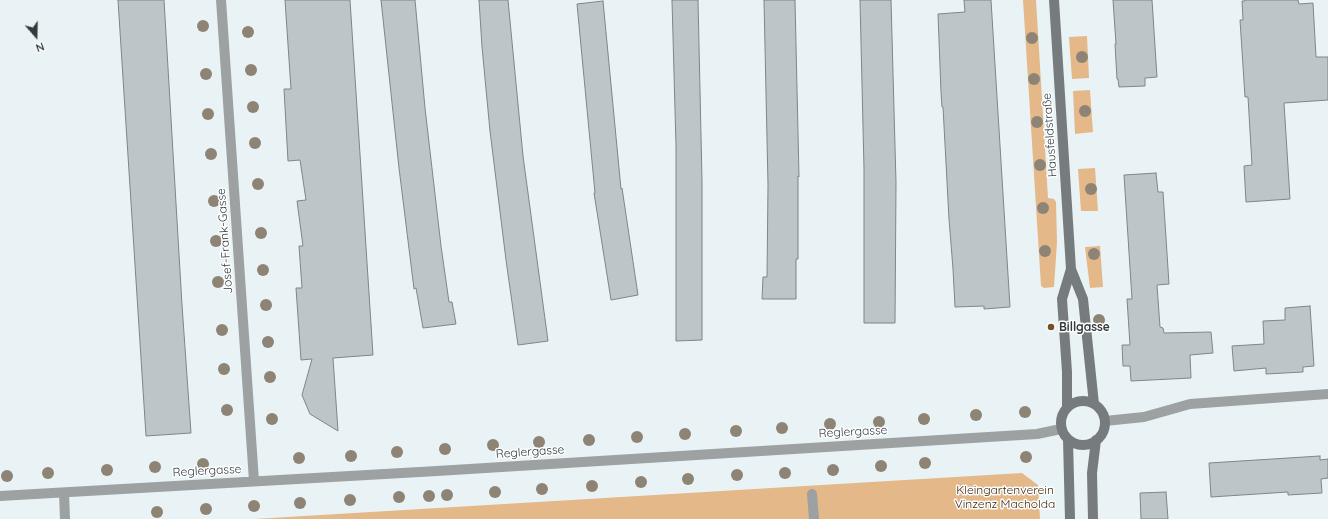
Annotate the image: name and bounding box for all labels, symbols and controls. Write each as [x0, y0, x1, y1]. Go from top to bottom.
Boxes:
north arrow [16, 16, 56, 56]
text: N [34, 39, 46, 55]
street label: Hausfeldstraße [1040, 92, 1060, 178]
street label: Josef-Frank-Gasse [214, 188, 236, 294]
place label: Billgasse [1059, 320, 1110, 334]
marker: Billgasse [1046, 322, 1056, 332]
street label: Reglergasse [818, 423, 888, 441]
street label: Reglergasse [495, 442, 565, 462]
street label: Reglergasse [172, 462, 242, 480]
park label: Kleingartenverein Vinzenz Macholda [955, 483, 1055, 511]

